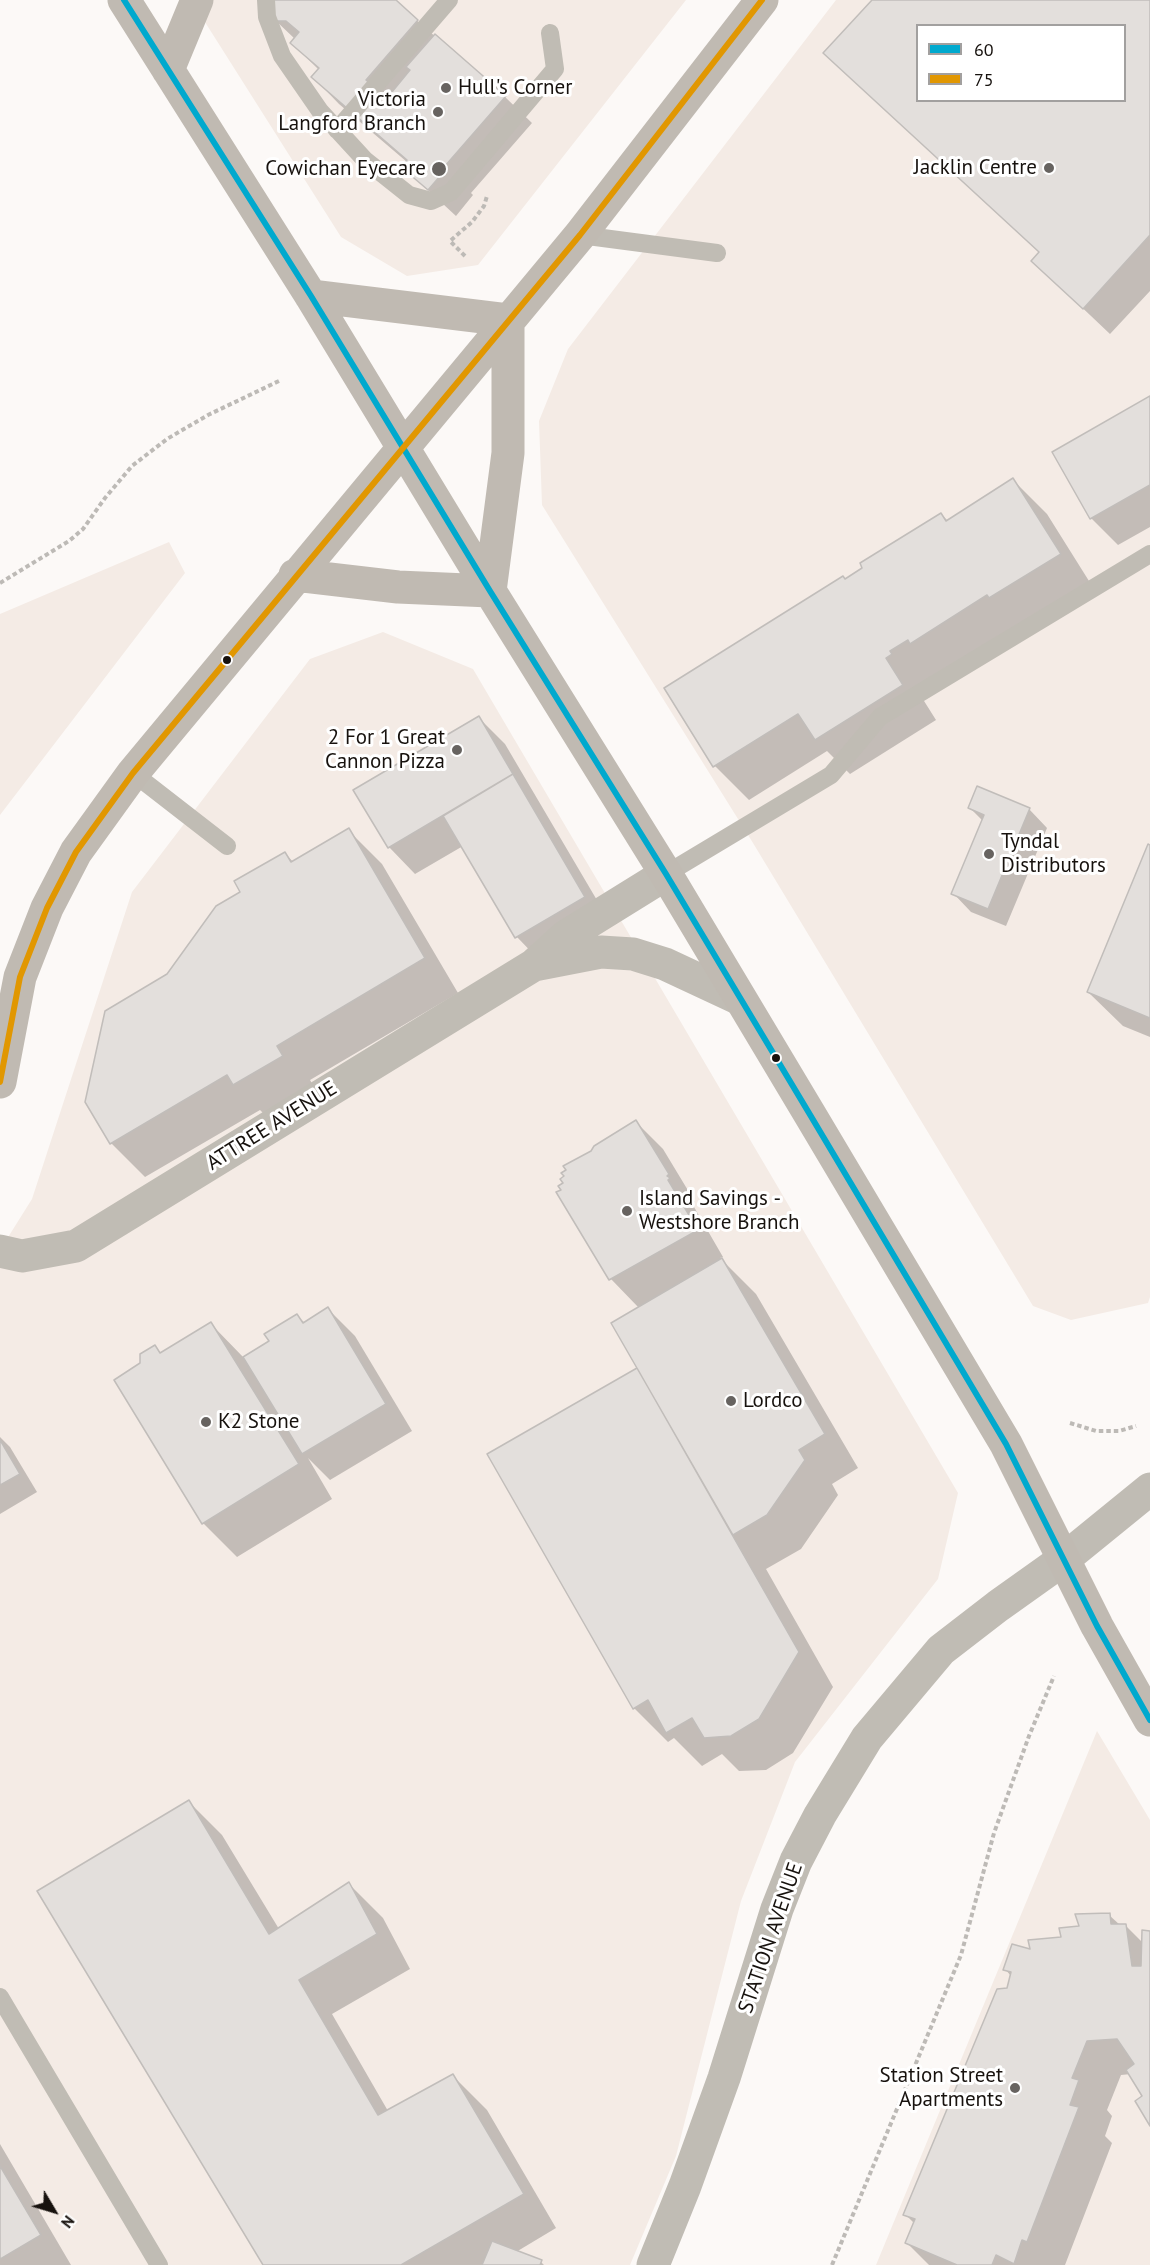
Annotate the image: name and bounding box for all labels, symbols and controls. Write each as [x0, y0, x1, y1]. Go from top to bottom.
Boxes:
legend [916, 24, 1126, 102]
text: 60 [974, 38, 994, 61]
text: 75 [974, 68, 994, 91]
place label: Hull's Corner [458, 75, 572, 101]
marker: Hull's Corner [439, 81, 453, 95]
place label: Victoria Langford Branch [278, 87, 426, 137]
marker: Victoria Langford Branch [431, 105, 445, 119]
place label: Jacklin Centre [914, 155, 1037, 181]
place label: Cowichan Eyecare [265, 156, 426, 182]
marker: Cowichan Eyecare [430, 160, 448, 178]
marker: Jacklin Centre [1042, 161, 1056, 175]
unlabelled marker [221, 654, 233, 666]
place label: 2 For 1 Great Cannon Pizza [325, 725, 445, 775]
marker: 2 For 1 Great Cannon Pizza [450, 743, 464, 757]
place label: Tyndal Distributors [1001, 829, 1106, 879]
marker: Tyndal Distributors [982, 847, 996, 861]
unlabelled marker [770, 1052, 782, 1064]
street label: ATTREE AVENUE [202, 1076, 342, 1176]
place label: Island Savings - Westshore Branch [639, 1186, 799, 1236]
marker: Island Savings - Westshore Branch [620, 1204, 634, 1218]
place label: Lordco [743, 1388, 803, 1414]
marker: Lordco [724, 1394, 738, 1408]
place label: K2 Stone [218, 1409, 299, 1435]
marker: K2 Stone [199, 1415, 213, 1429]
street label: STATION AVENUE [733, 1859, 809, 2017]
place label: Station Street Apartments [880, 2063, 1003, 2113]
marker: Station Street Apartments [1008, 2081, 1022, 2095]
north arrow [24, 2181, 84, 2241]
text: N [57, 2212, 79, 2232]

